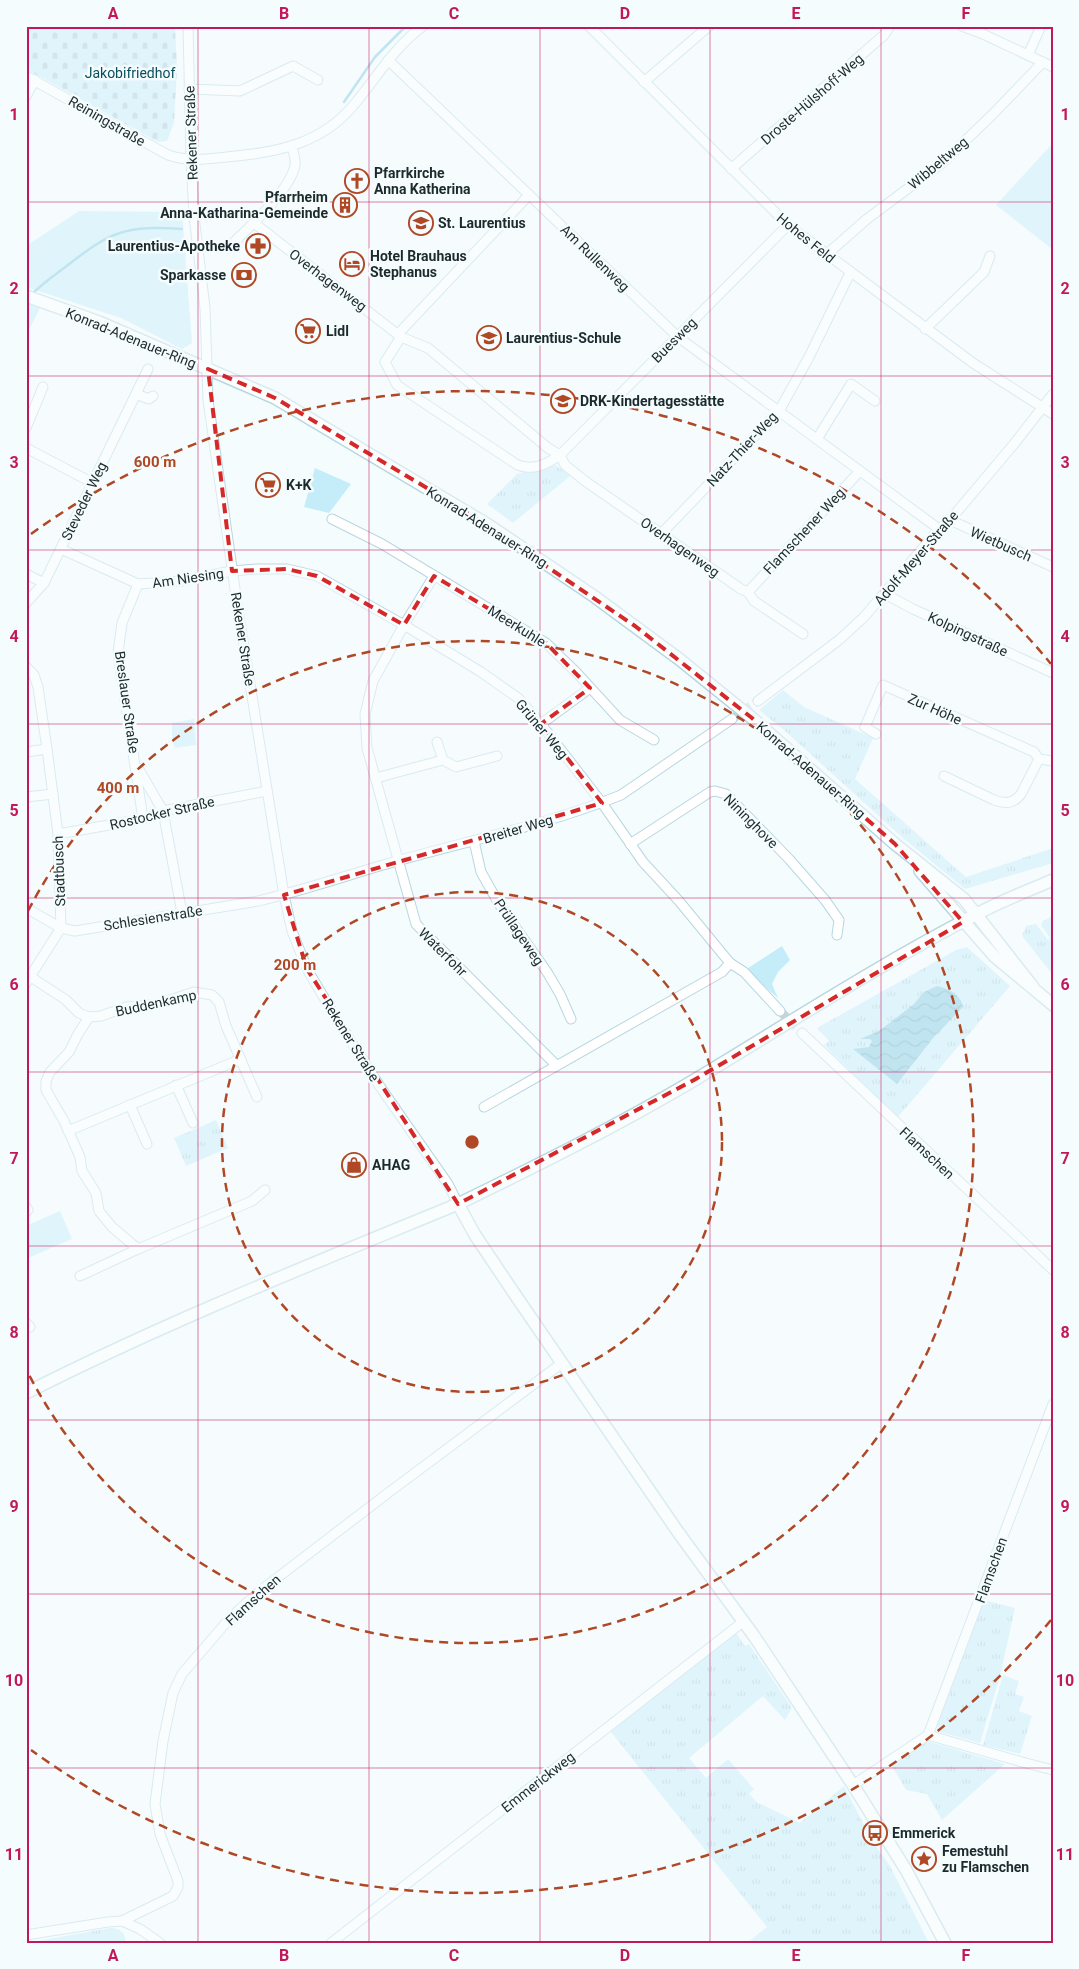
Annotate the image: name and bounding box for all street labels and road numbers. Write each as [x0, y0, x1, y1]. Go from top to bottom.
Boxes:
street label: Droste-Hülshoff-Weg [758, 50, 866, 148]
street label: Rekener Straße [181, 85, 201, 181]
street label: Reiningstraße [66, 93, 148, 149]
street label: Wibbeltweg [905, 133, 971, 193]
street label: Hohes Feld [774, 210, 838, 266]
street label: Am Rullenweg [557, 221, 633, 295]
street label: Overhagenweg [286, 246, 370, 314]
street label: Konrad-Adenauer-Ring [63, 304, 199, 372]
street label: Buesweg [648, 314, 700, 366]
street label: Natz-Thier-Weg [703, 408, 781, 490]
street label: Steveder Weg [58, 459, 110, 543]
street label: Konrad-Adenauer-Ring [424, 483, 550, 571]
street label: Flamschener Weg [760, 485, 848, 577]
street label: Adolf-Meyer-Straße [871, 507, 961, 609]
street label: Overhagenweg [637, 514, 723, 580]
street label: Wietbusch [968, 523, 1034, 565]
street label: Am Niesing [151, 565, 225, 591]
street label: Rekener Straße [228, 591, 258, 687]
street label: Meerkuhle [485, 602, 549, 650]
street label: Kolpingstraße [925, 608, 1011, 660]
street label: Breslauer Straße [112, 650, 142, 754]
street label: Zur Höhe [906, 690, 964, 728]
street label: Grüner Weg [512, 696, 572, 762]
street label: Konrad-Adenauer-Ring [753, 718, 869, 822]
street label: Nininghove [721, 791, 781, 851]
street label: Rostocker Straße [108, 793, 216, 833]
street label: Breiter Weg [481, 811, 555, 847]
street label: Stadtbusch [50, 835, 68, 907]
street label: Prüllageweg [491, 896, 547, 968]
street label: Schlesienstraße [103, 902, 203, 934]
street label: Waterfohr [415, 924, 471, 980]
street label: Buddenkamp [114, 987, 198, 1019]
street label: Rekener Straße [319, 996, 383, 1084]
street label: Flamschen [897, 1124, 957, 1182]
street label: Flamschen [972, 1535, 1010, 1605]
street label: Flamschen [222, 1571, 284, 1629]
street label: Emmerickweg [498, 1749, 578, 1815]

